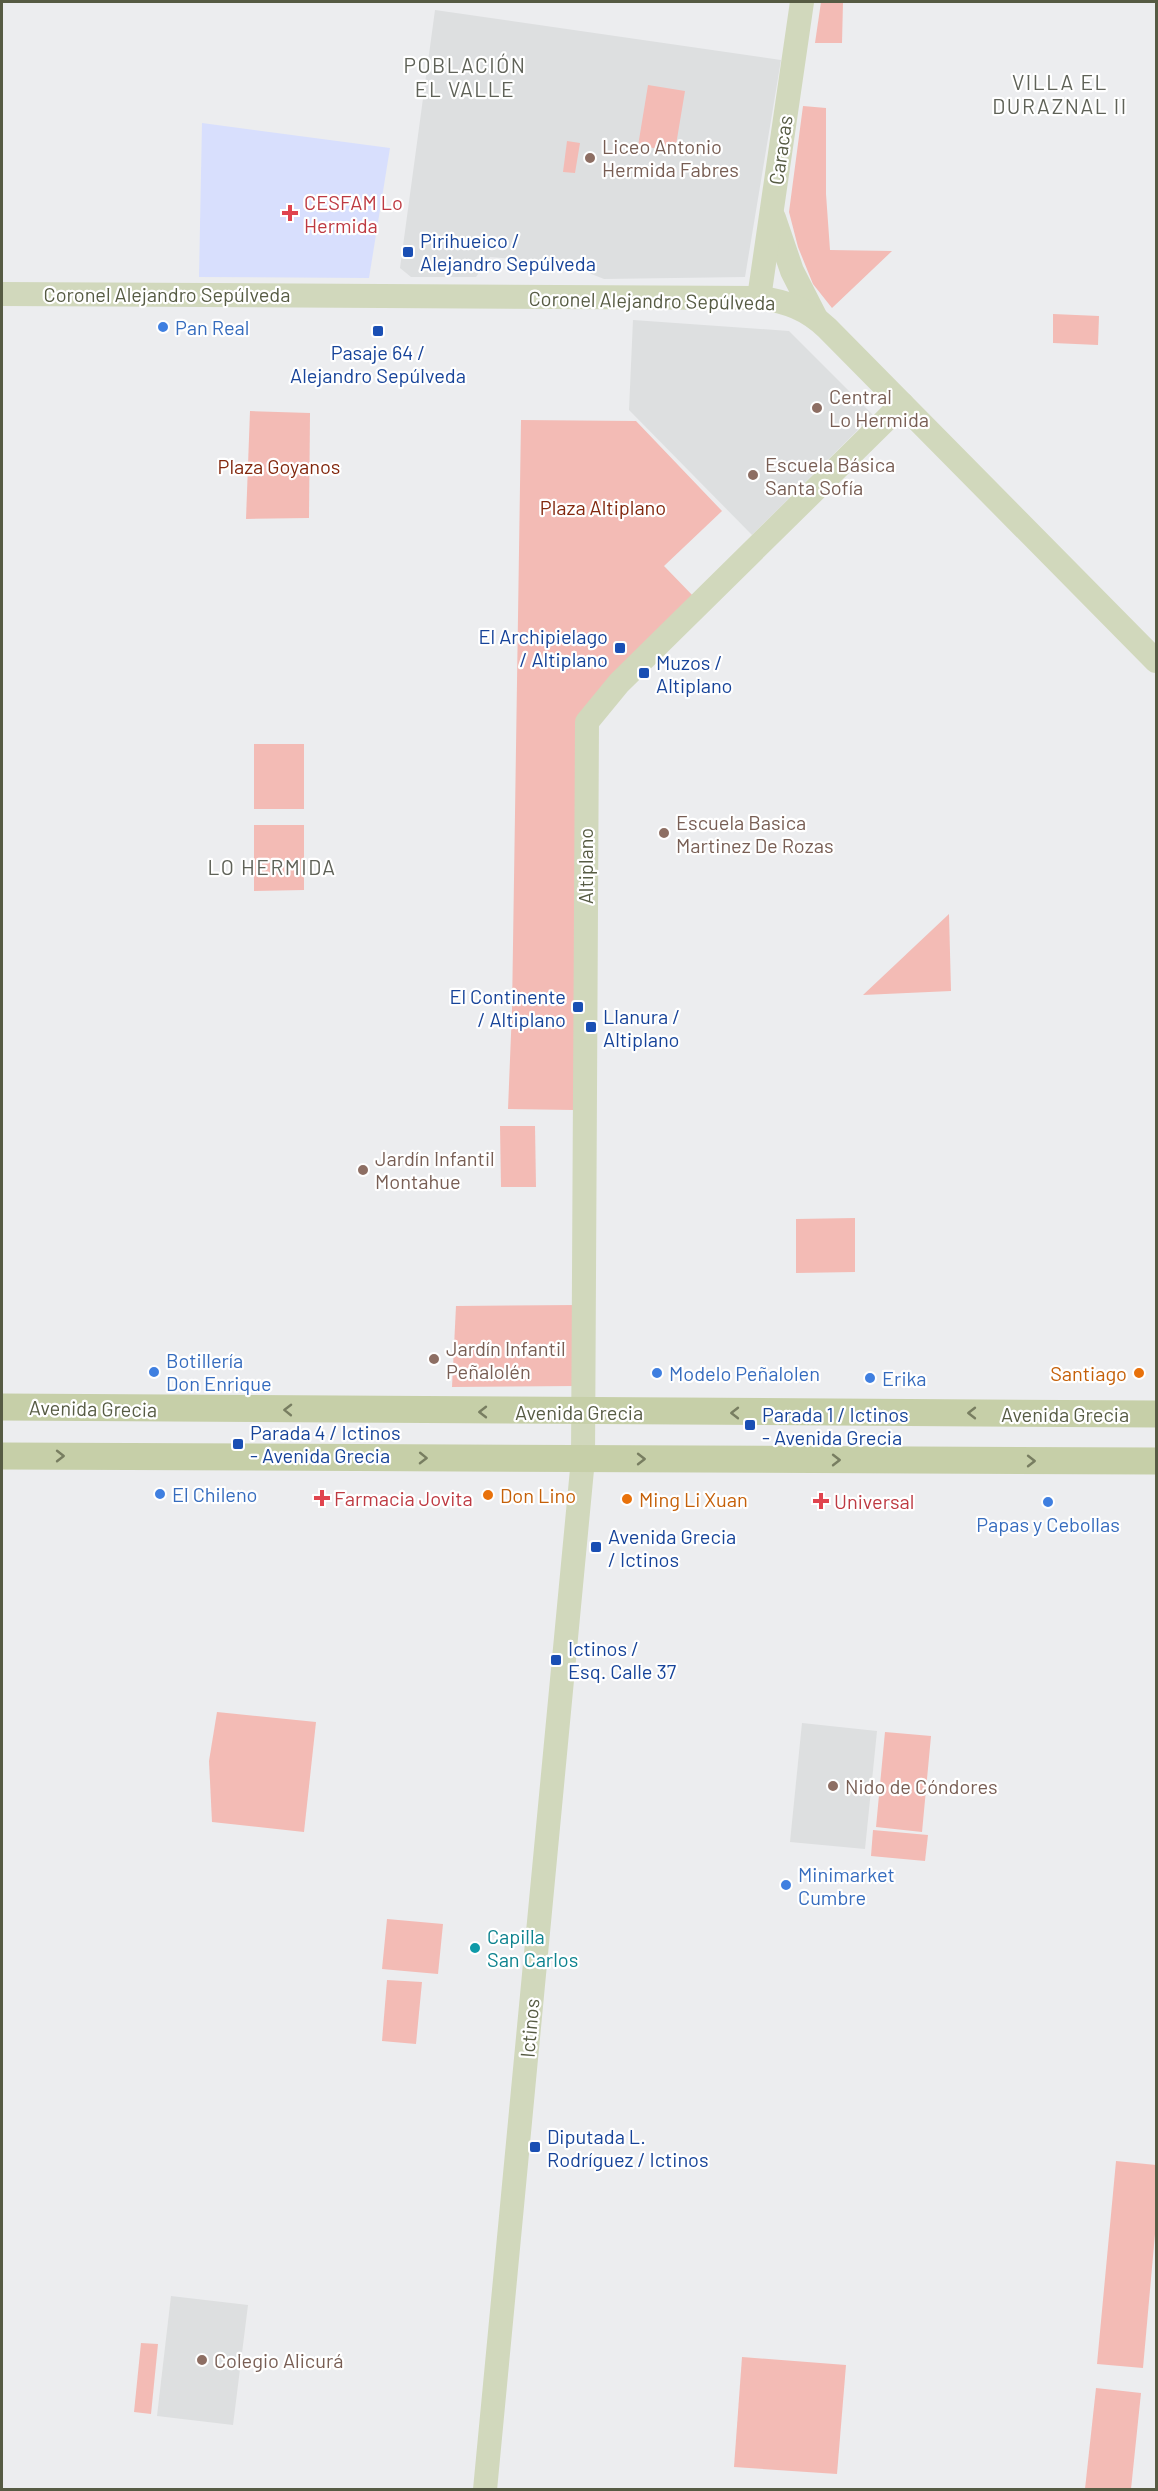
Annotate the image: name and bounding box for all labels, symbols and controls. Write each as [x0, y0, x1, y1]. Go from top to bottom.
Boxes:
district label: POBLACIÓN EL VALLE [404, 52, 526, 101]
district label: VILLA EL DURAZNAL II [992, 69, 1128, 118]
street label: Caracas [763, 114, 797, 186]
place label: Liceo Antonio Hermida Fabres [602, 134, 739, 181]
marker: Liceo Antonio Hermida Fabres [583, 151, 597, 165]
place label: CESFAM Lo Hermida [304, 190, 403, 237]
marker: CESFAM Lo Hermida [281, 204, 299, 222]
place label: Pirihueico / Alejandro Sepúlveda [420, 228, 596, 275]
marker: Pirihueico / Alejandro Sepúlveda [401, 245, 415, 259]
street label: Coronel Alejandro Sepúlveda [44, 282, 290, 306]
street label: Coronel Alejandro Sepúlveda [528, 286, 776, 314]
place label: Pan Real [175, 315, 249, 339]
marker: Pan Real [156, 320, 170, 334]
marker: Pasaje 64 / Alejandro Sepúlveda [371, 324, 385, 338]
place label: Pasaje 64 / Alejandro Sepúlveda [290, 340, 466, 387]
place label: Central Lo Hermida [829, 384, 929, 431]
marker: Central Lo Hermida [810, 401, 824, 415]
place label: Escuela Básica Santa Sofía [765, 452, 895, 499]
park label: Plaza Goyanos [218, 454, 340, 478]
marker: Escuela Básica Santa Sofía [746, 468, 760, 482]
park label: Plaza Altiplano [540, 495, 666, 519]
place label: El Archipielago / Altiplano [478, 624, 608, 671]
marker: El Archipielago / Altiplano [613, 641, 627, 655]
place label: Muzos / Altiplano [656, 650, 733, 697]
marker: Muzos / Altiplano [637, 666, 651, 680]
place label: Escuela Basica Martinez De Rozas [676, 810, 834, 857]
marker: Escuela Basica Martinez De Rozas [657, 826, 671, 840]
street label: Altiplano [573, 828, 597, 904]
district label: LO HERMIDA [207, 854, 337, 879]
place label: El Continente / Altiplano [449, 984, 566, 1031]
marker: El Continente / Altiplano [571, 1000, 585, 1014]
place label: Llanura / Altiplano [603, 1004, 680, 1051]
marker: Llanura / Altiplano [584, 1020, 598, 1034]
place label: Jardín Infantil Montahue [375, 1146, 495, 1193]
marker: Jardín Infantil Montahue [356, 1163, 370, 1177]
place label: Jardín Infantil Peñalolén [446, 1336, 566, 1383]
place label: Botillería Don Enrique [166, 1348, 272, 1395]
marker: Jardín Infantil Peñalolén [427, 1352, 441, 1366]
place label: Modelo Peñalolen [669, 1361, 820, 1385]
place label: Santiago [1050, 1361, 1127, 1385]
marker: Botillería Don Enrique [147, 1365, 161, 1379]
marker: Modelo Peñalolen [650, 1366, 664, 1380]
place label: Erika [882, 1366, 927, 1390]
marker: Santiago [1132, 1366, 1146, 1380]
marker: Erika [863, 1371, 877, 1385]
street label: Avenida Grecia [29, 1395, 157, 1421]
street label: Avenida Grecia [515, 1400, 643, 1424]
place label: Parada 1 / Ictinos - Avenida Grecia [762, 1402, 909, 1449]
street label: Avenida Grecia [1001, 1402, 1129, 1426]
one-way arrow [284, 1404, 293, 1416]
one-way arrow [479, 1406, 488, 1418]
one-way arrow [731, 1407, 740, 1419]
one-way arrow [968, 1407, 977, 1419]
marker: Parada 1 / Ictinos - Avenida Grecia [743, 1418, 757, 1432]
place label: Parada 4 / Ictinos - Avenida Grecia [250, 1420, 401, 1467]
marker: Parada 4 / Ictinos - Avenida Grecia [231, 1437, 245, 1451]
one-way arrow [55, 1450, 64, 1462]
one-way arrow [418, 1452, 427, 1464]
one-way arrow [637, 1453, 646, 1465]
one-way arrow [832, 1454, 841, 1466]
one-way arrow [1027, 1455, 1036, 1467]
place label: El Chileno [172, 1482, 258, 1506]
place label: Don Lino [500, 1483, 576, 1507]
place label: Farmacia Jovita [334, 1486, 473, 1510]
marker: El Chileno [153, 1487, 167, 1501]
place label: Ming Li Xuan [639, 1487, 748, 1511]
marker: Don Lino [481, 1488, 495, 1502]
place label: Universal [834, 1489, 914, 1513]
marker: Farmacia Jovita [315, 1491, 329, 1505]
marker: Ming Li Xuan [620, 1492, 634, 1506]
marker: Universal [812, 1492, 830, 1510]
marker: Papas y Cebollas [1041, 1495, 1055, 1509]
place label: Papas y Cebollas [976, 1512, 1120, 1536]
place label: Avenida Grecia / Ictinos [608, 1524, 736, 1571]
marker: Avenida Grecia / Ictinos [589, 1540, 603, 1554]
place label: Ictinos / Esq. Calle 37 [568, 1636, 677, 1683]
marker: Ictinos / Esq. Calle 37 [549, 1653, 563, 1667]
place label: Nido de Cóndores [845, 1774, 998, 1798]
marker: Nido de Cóndores [826, 1779, 840, 1793]
place label: Minimarket Cumbre [798, 1862, 895, 1909]
marker: Minimarket Cumbre [779, 1878, 793, 1892]
place label: Capilla San Carlos [487, 1924, 578, 1971]
marker: Capilla San Carlos [468, 1941, 482, 1955]
street label: Ictinos [514, 1998, 544, 2058]
place label: Diputada L. Rodríguez / Ictinos [547, 2124, 709, 2171]
marker: Diputada L. Rodríguez / Ictinos [528, 2140, 542, 2154]
place label: Colegio Alicurá [214, 2348, 343, 2372]
marker: Colegio Alicurá [195, 2353, 209, 2367]

